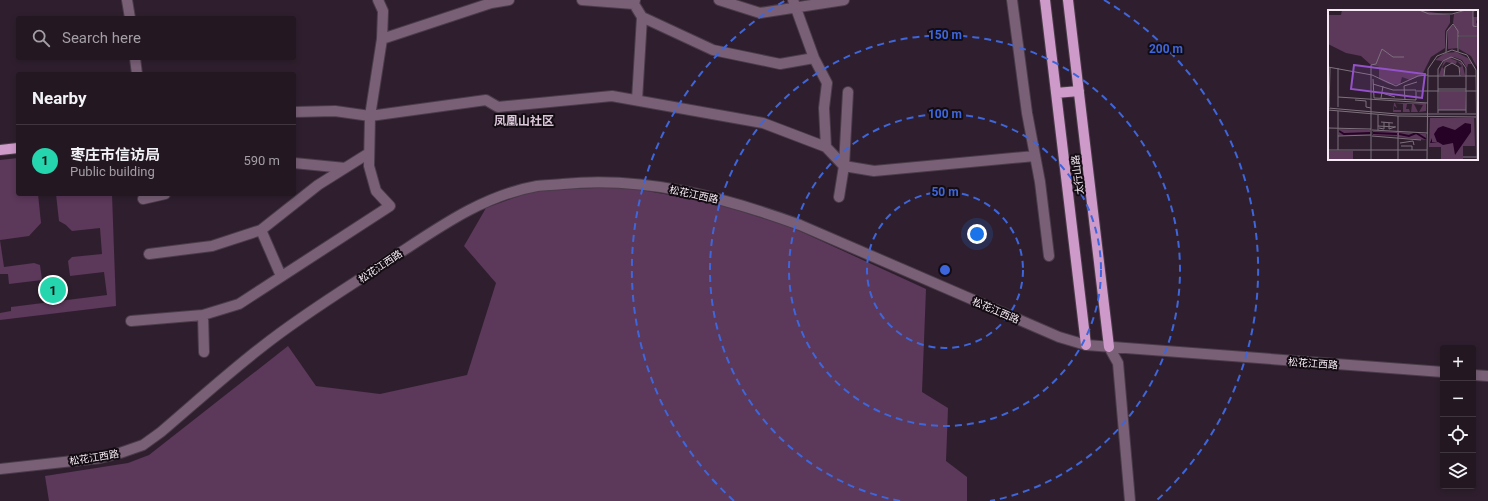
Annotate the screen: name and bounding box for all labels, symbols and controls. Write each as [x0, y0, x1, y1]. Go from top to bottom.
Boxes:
inset map [1328, 10, 1478, 160]
search box [16, 16, 296, 60]
icon: search [30, 27, 52, 49]
text: 150 m [928, 28, 962, 42]
text: Search here [62, 29, 141, 47]
text: 200 m [1149, 42, 1183, 56]
text: Nearby [32, 88, 87, 108]
text: 100 m [928, 107, 962, 121]
district label: 凤凰山社区 [494, 114, 554, 128]
text: 枣庄市信访局 [70, 146, 160, 164]
text: 1 [41, 153, 49, 168]
text: 590 m [243, 153, 280, 168]
street label: 太行山路 [1070, 154, 1085, 195]
text: Public building [70, 164, 155, 179]
street label: 松花江西路 [668, 184, 719, 205]
text: 50 m [931, 185, 959, 199]
your location [967, 224, 987, 244]
street label: 松花江西路 [356, 248, 404, 285]
centre of rings [938, 263, 952, 277]
pin: 1 [40, 275, 66, 305]
street label: 松花江西路 [971, 296, 1021, 325]
map controls [1440, 345, 1476, 489]
button: + [1440, 345, 1476, 381]
street label: 松花江西路 [1288, 356, 1338, 371]
button: − [1440, 381, 1476, 417]
button: locate [1440, 417, 1476, 453]
street label: 松花江西路 [69, 448, 120, 467]
button: layers [1440, 453, 1476, 489]

